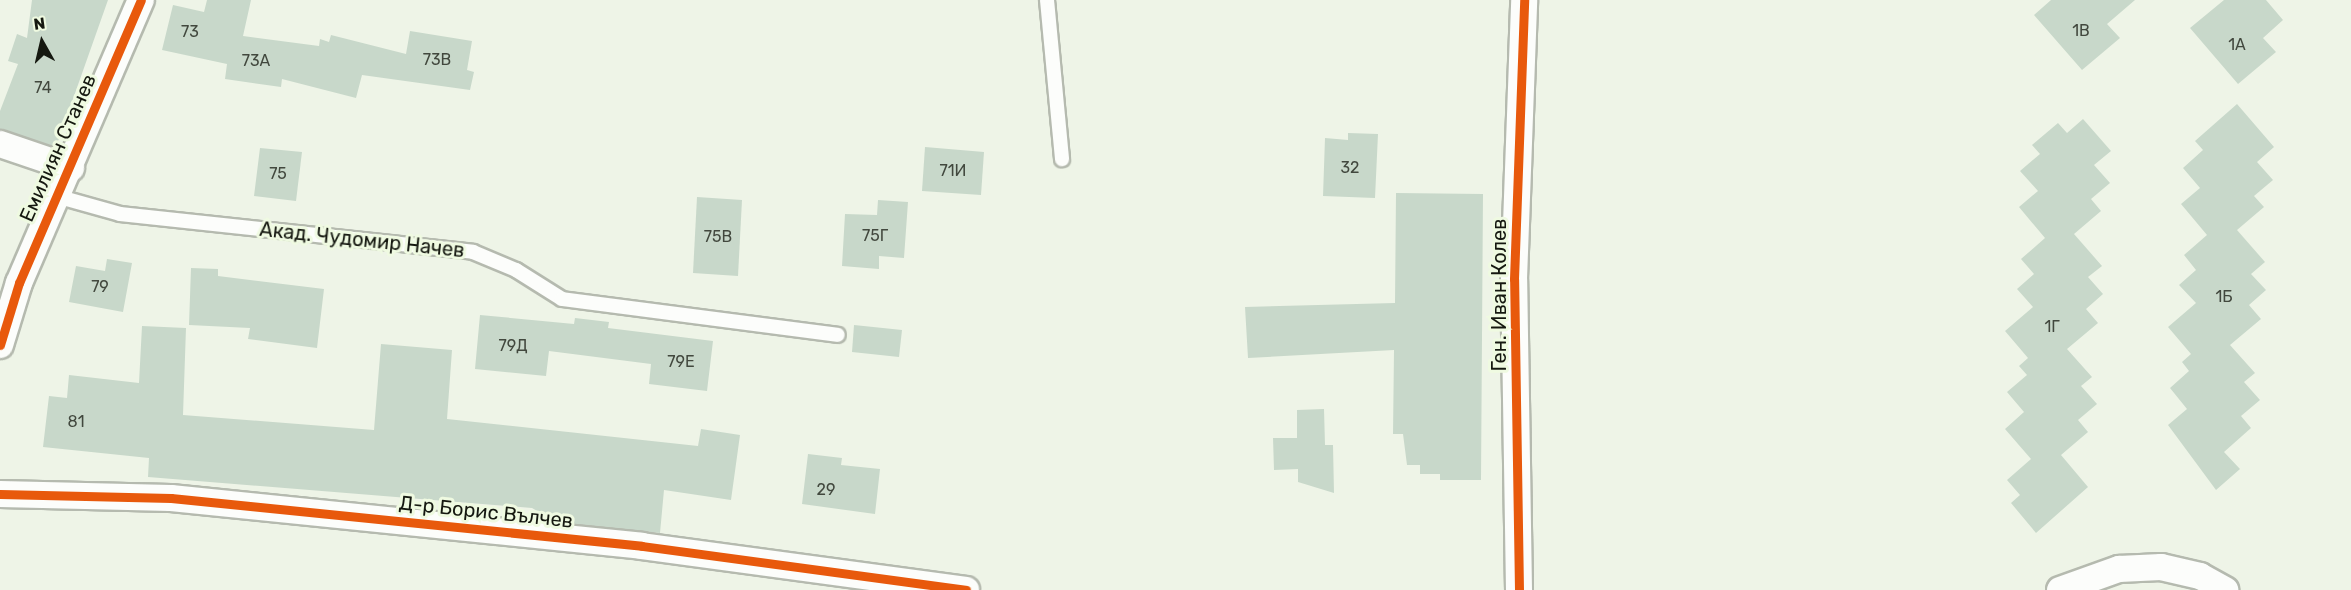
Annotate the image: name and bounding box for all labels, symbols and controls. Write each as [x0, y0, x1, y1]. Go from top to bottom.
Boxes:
north arrow [12, 12, 72, 72]
text: N [32, 13, 46, 34]
house number: 1В [2072, 21, 2090, 41]
house number: 73 [181, 22, 199, 42]
house number: 1А [2228, 35, 2246, 55]
house number: 73В [423, 50, 451, 70]
house number: 73А [242, 51, 270, 71]
street label: Емилиян Станев [15, 71, 101, 225]
house number: 74 [34, 78, 52, 98]
house number: 32 [1340, 158, 1360, 178]
house number: 71И [940, 161, 966, 181]
house number: 75 [269, 164, 287, 184]
street label: Акад. Чудомир Начев [258, 217, 466, 263]
street label: Ген. Иван Колев [1487, 219, 1511, 371]
house number: 75Г [862, 226, 888, 246]
house number: 75В [704, 227, 732, 247]
house number: 79 [91, 277, 109, 297]
house number: 1Б [2215, 287, 2233, 307]
house number: 1Г [2044, 317, 2060, 337]
house number: 79Д [498, 336, 528, 356]
house number: 79Е [667, 352, 695, 372]
house number: 81 [67, 412, 85, 432]
house number: 29 [817, 480, 835, 500]
street label: Д-р Борис Вълчев [398, 491, 574, 533]

